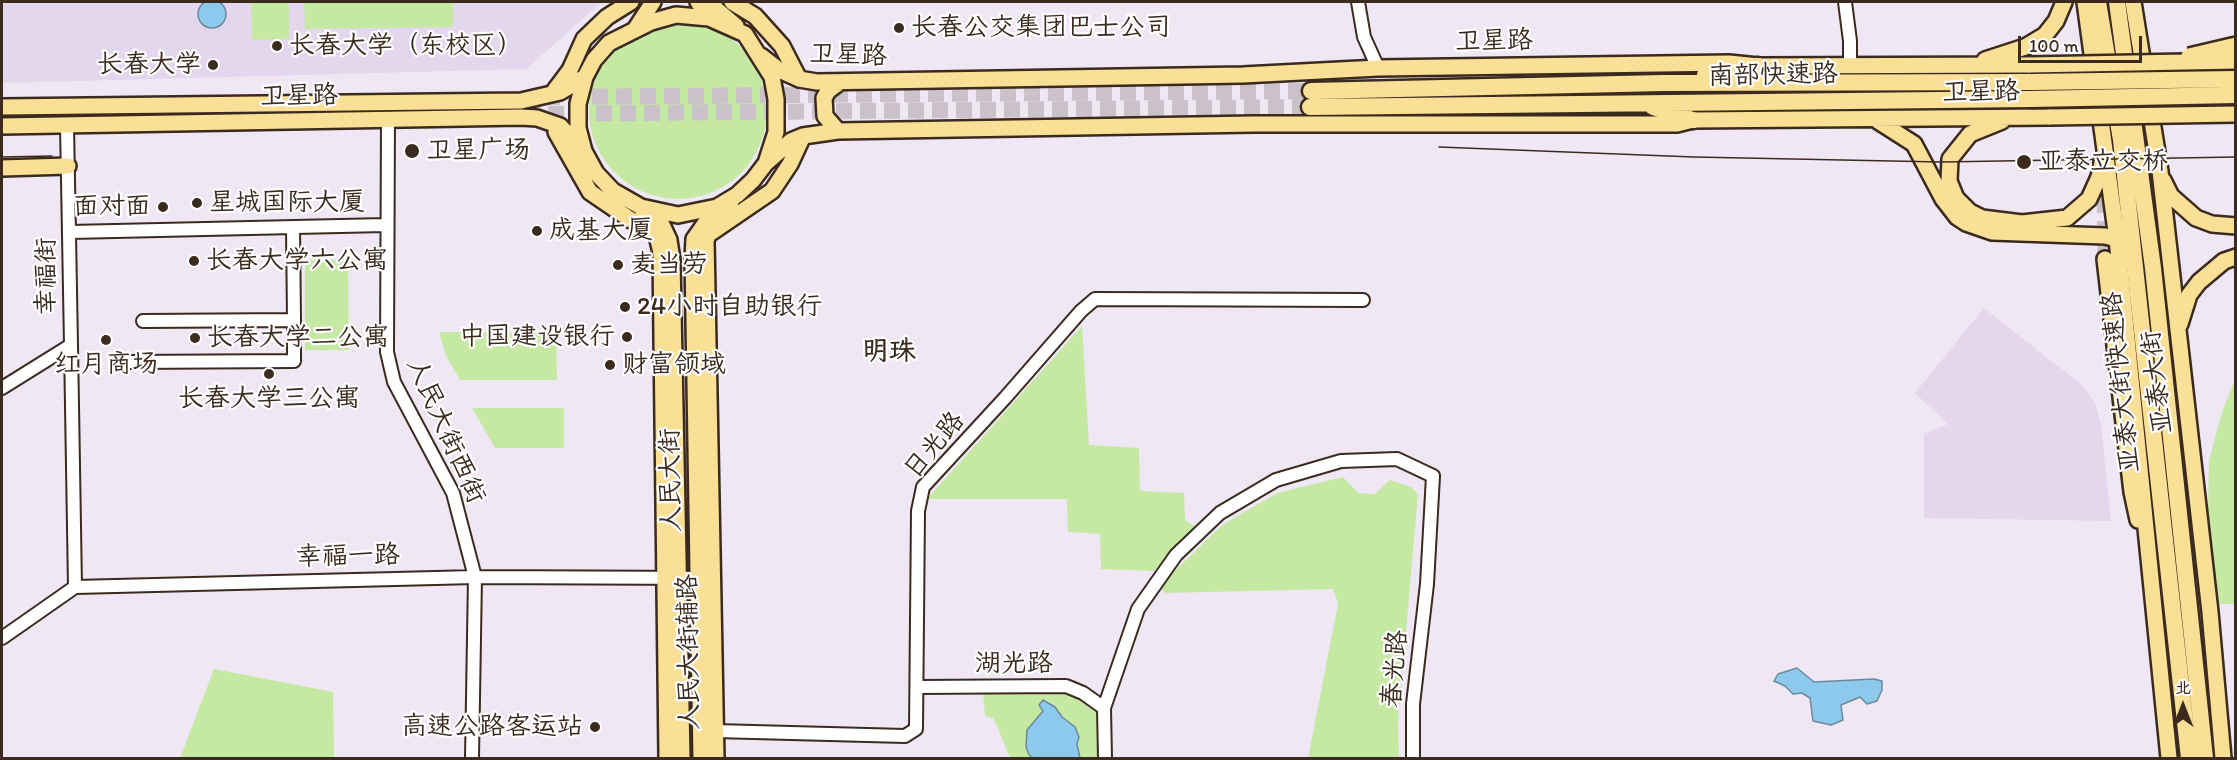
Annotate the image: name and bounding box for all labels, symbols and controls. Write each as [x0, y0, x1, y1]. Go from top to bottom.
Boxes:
place label: 长春公交集团巴士公司 [911, 12, 1171, 44]
marker: 长春公交集团巴士公司 [892, 21, 906, 35]
scale bar [2021, 24, 2146, 62]
street label: 卫星路 [1455, 26, 1533, 58]
place label: 长春大学（东校区） [289, 30, 523, 62]
text: 100 m [2029, 35, 2079, 57]
marker: 长春大学（东校区） [270, 39, 284, 53]
street label: 卫星路 [808, 39, 888, 73]
place label: 长春大学 [97, 49, 201, 81]
marker: 长春大学 [206, 58, 220, 72]
street label: 南部快速路 [1708, 59, 1838, 93]
street label: 卫星路 [1942, 77, 2020, 109]
street label: 卫星路 [260, 81, 338, 113]
place label: 卫星广场 [426, 135, 530, 167]
marker: 卫星广场 [403, 142, 421, 160]
place label: 亚泰立交桥 [2038, 146, 2168, 178]
marker: 亚泰立交桥 [2015, 153, 2033, 171]
place label: 星城国际大厦 [209, 187, 365, 219]
place label: 面对面 [73, 191, 151, 223]
marker: 星城国际大厦 [190, 196, 204, 210]
marker: 面对面 [156, 200, 170, 214]
place label: 成基大厦 [549, 215, 653, 247]
marker: 成基大厦 [530, 224, 544, 238]
street label: 幸福街 [31, 237, 63, 315]
place label: 长春大学六公寓 [206, 245, 388, 277]
place label: 麦当劳 [630, 249, 708, 281]
marker: 长春大学六公寓 [187, 254, 201, 268]
marker: 麦当劳 [611, 258, 625, 272]
street label: 亚泰大街快速路 [2097, 290, 2147, 474]
place label: 24小时自助银行 [637, 291, 822, 323]
marker: 24小时自助银行 [618, 300, 632, 314]
place label: 中国建设银行 [459, 321, 615, 353]
place label: 长春大学二公寓 [207, 322, 389, 354]
street label: 亚泰大街 [2136, 328, 2180, 436]
marker: 中国建设银行 [620, 330, 634, 344]
marker: 长春大学二公寓 [188, 331, 202, 345]
marker: 红月商场 [99, 333, 113, 347]
district label: 明珠 [862, 336, 916, 368]
place label: 红月商场 [54, 349, 158, 381]
place label: 财富领域 [622, 349, 726, 381]
street label: 人民大街西街 [399, 353, 491, 509]
marker: 财富领域 [603, 358, 617, 372]
marker: 长春大学三公寓 [262, 367, 276, 381]
place label: 长春大学三公寓 [178, 383, 360, 415]
street label: 日光路 [898, 406, 972, 486]
street label: 人民大街 [655, 428, 689, 532]
street label: 幸福一路 [296, 540, 400, 574]
street label: 人民大街辅路 [673, 574, 707, 730]
street label: 春光路 [1377, 629, 1415, 709]
street label: 湖光路 [975, 648, 1053, 680]
north arrow [2153, 676, 2213, 736]
text: 北 [2175, 678, 2191, 697]
place label: 高速公路客运站 [401, 711, 583, 743]
marker: 高速公路客运站 [588, 720, 602, 734]

